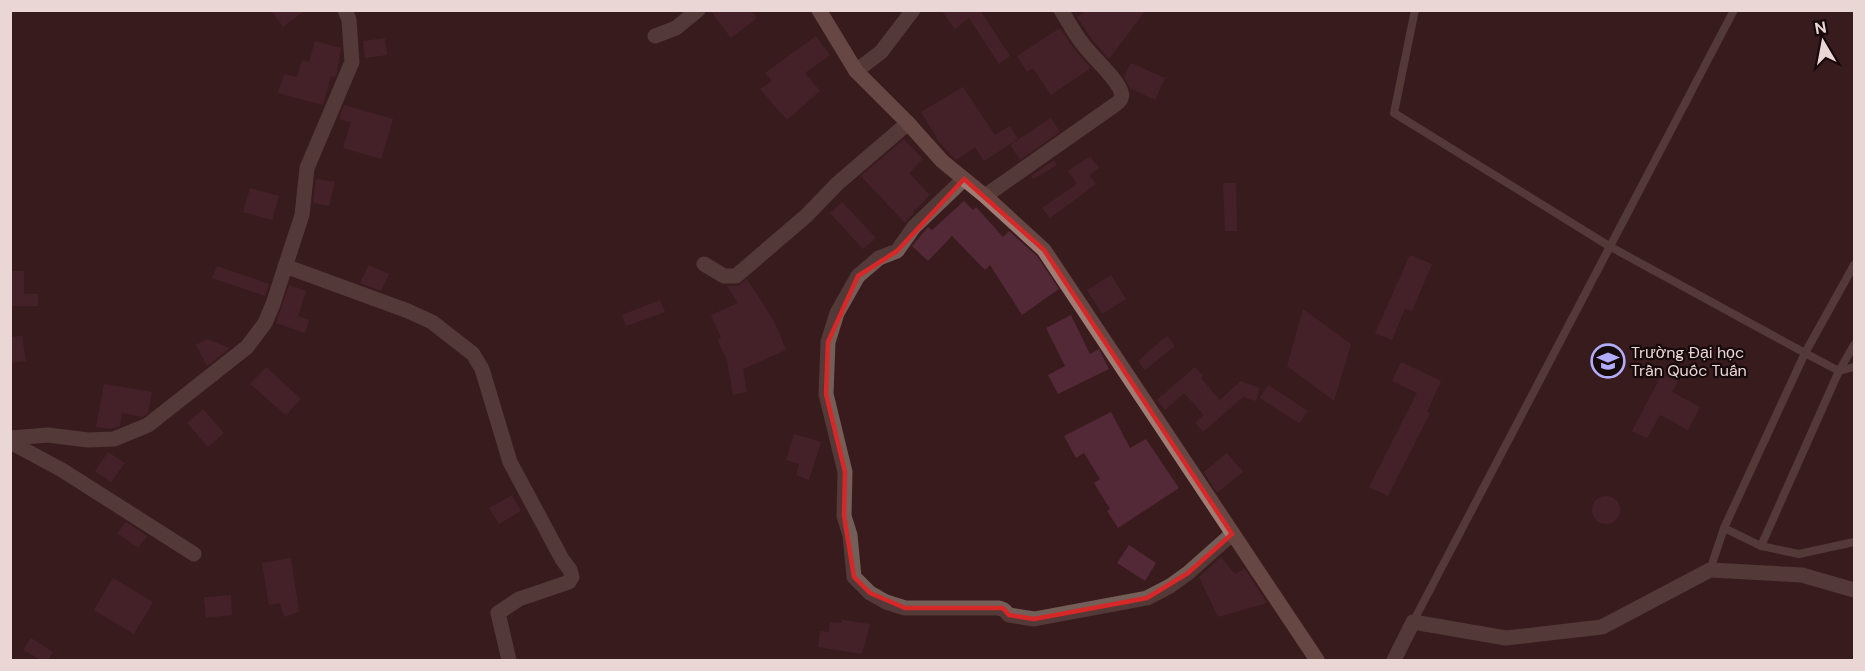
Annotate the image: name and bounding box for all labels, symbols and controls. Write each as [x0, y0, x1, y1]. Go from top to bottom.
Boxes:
north arrow [1793, 12, 1853, 72]
text: N [1813, 16, 1828, 39]
place label: Trường Đại học Trần Quốc Tuấn [1631, 342, 1747, 381]
school or university icon: Trường Đại học Trần Quốc Tuấn [1590, 343, 1626, 379]

